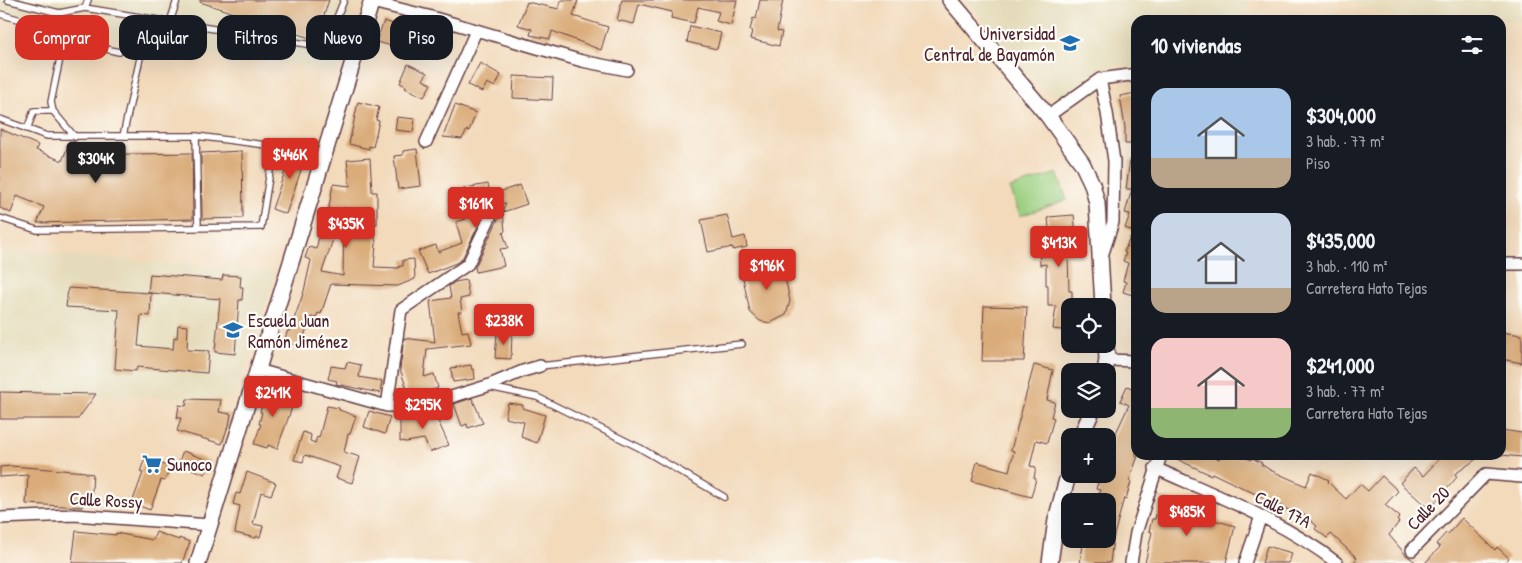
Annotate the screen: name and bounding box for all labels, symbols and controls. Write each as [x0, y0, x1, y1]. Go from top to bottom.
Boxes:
chip: Comprar [15, 15, 109, 60]
chip: Alquilar [119, 15, 207, 60]
chip: Filtros [217, 15, 296, 60]
chip: Nuevo [306, 15, 380, 60]
chip: Piso [390, 15, 453, 60]
place label: Universidad Central de Bayamón [924, 21, 1055, 67]
text: 10 viviendas [1151, 31, 1241, 60]
icon: filters [1458, 31, 1486, 59]
school or university icon: Universidad Central de Bayamón [1059, 32, 1081, 54]
text: $304,000 [1306, 101, 1376, 130]
icon: home [1191, 108, 1251, 168]
text: 3 hab. · 77 m² [1306, 130, 1385, 152]
pin: $446K [255, 138, 325, 180]
pin: $304K [61, 142, 131, 184]
text: $446K [273, 143, 307, 165]
text: $304K [78, 147, 114, 169]
text: Piso [1306, 152, 1330, 174]
pin: $161K [441, 186, 511, 229]
text: $161K [459, 192, 493, 214]
pin: $435K [311, 206, 381, 249]
text: $435K [328, 212, 364, 234]
pin: $413K [1024, 226, 1094, 268]
text: $435,000 [1306, 226, 1375, 255]
text: $413K [1041, 231, 1077, 253]
icon: home [1191, 233, 1251, 293]
pin: $196K [732, 248, 802, 291]
text: $196K [750, 254, 784, 276]
text: 3 hab. · 110 m² [1306, 255, 1387, 277]
text: Carretera Hato Tejas [1306, 277, 1427, 299]
map controls [1061, 298, 1116, 548]
button: locate [1061, 298, 1116, 353]
pin: $238K [469, 304, 539, 346]
place label: Escuela Juan Ramón Jiménez [248, 308, 348, 354]
text: $238K [485, 309, 523, 331]
school or university icon: Escuela Juan Ramón Jiménez [222, 319, 244, 341]
text: $241,000 [1306, 351, 1374, 380]
icon: home [1191, 358, 1251, 418]
button: layers [1061, 363, 1116, 418]
pin: $241K [238, 376, 308, 418]
text: 3 hab. · 77 m² [1306, 380, 1385, 402]
text: $241K [255, 381, 291, 403]
pin: $295K [388, 388, 458, 430]
text: $295K [405, 393, 441, 415]
text: Carretera Hato Tejas [1306, 402, 1427, 424]
button: + [1061, 428, 1116, 483]
place label: Sunoco [167, 452, 212, 477]
supermarket icon: Sunoco [141, 453, 163, 475]
street label: Calle 20 [1401, 480, 1455, 536]
street label: Calle 17A [1250, 484, 1316, 534]
street label: Calle Rossy [69, 486, 143, 514]
button: − [1061, 493, 1116, 548]
pin: $485K [1152, 494, 1222, 537]
text: $485K [1169, 500, 1205, 522]

